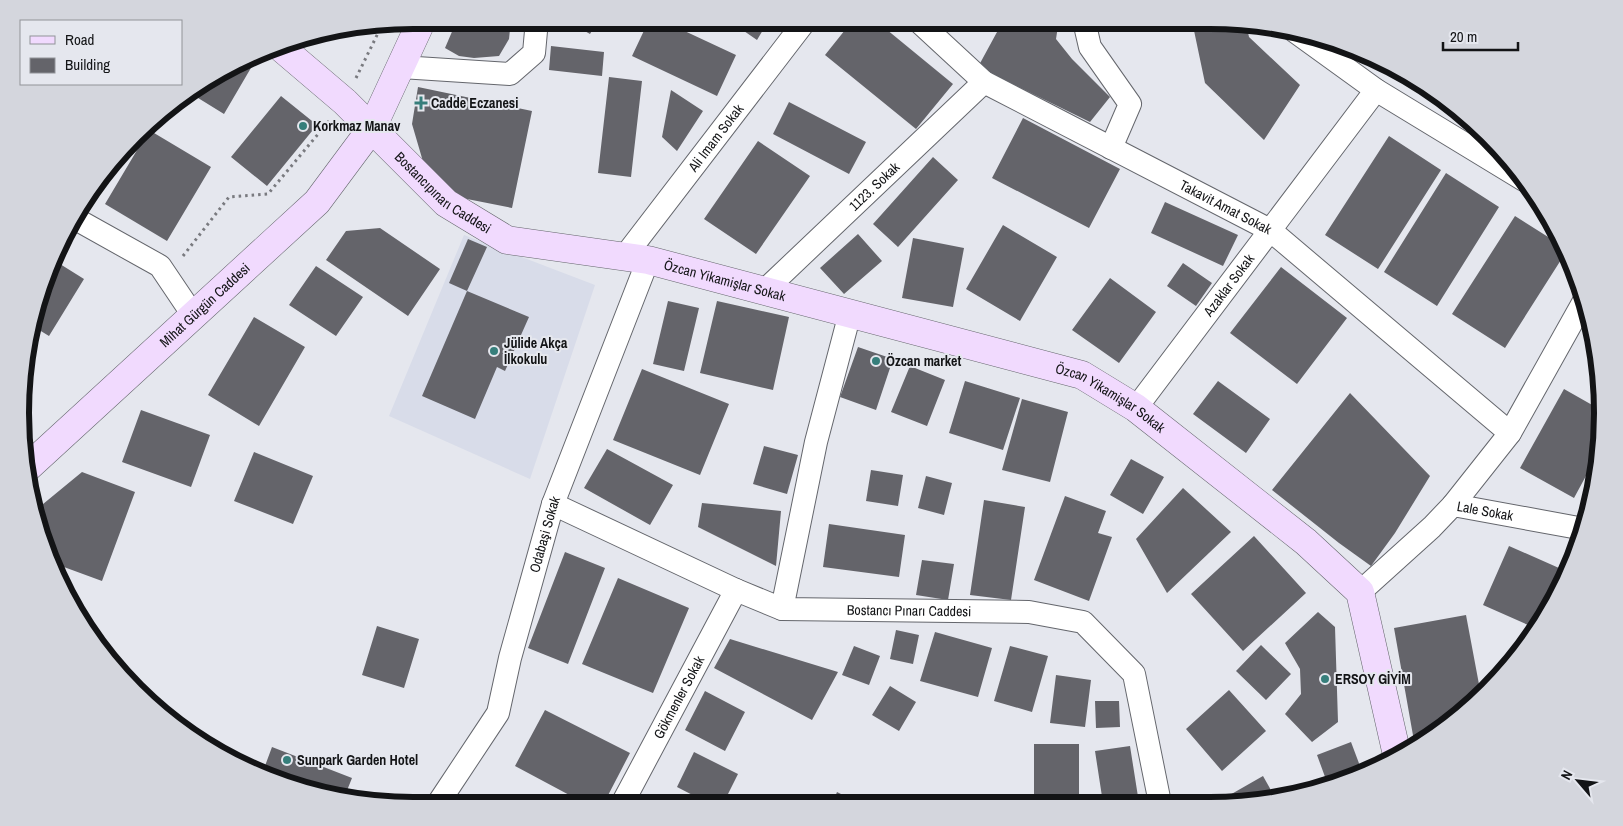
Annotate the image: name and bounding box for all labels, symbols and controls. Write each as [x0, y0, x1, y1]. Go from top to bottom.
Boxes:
legend [20, 20, 182, 85]
scale bar [1443, 20, 1518, 52]
text: 20 m [1450, 26, 1477, 47]
text: Road [65, 29, 94, 50]
text: Building [65, 54, 110, 75]
place label: Cadde Eczanesi [431, 94, 518, 112]
marker: Cadde Eczanesi [415, 97, 427, 109]
street label: Ali Imam Sokak [683, 100, 747, 176]
place label: Korkmaz Manav [313, 117, 401, 135]
marker: Korkmaz Manav [297, 120, 309, 132]
street label: Bostancıpınarı Caddesi [391, 148, 495, 237]
street label: 1123. Sokak [845, 158, 903, 215]
street label: Takavit Amat Sokak [1177, 176, 1275, 238]
street label: Azaklar Sokak [1199, 250, 1258, 321]
street label: Özcan Yikamişlar Sokak [662, 256, 788, 305]
street label: Mihat Gürgün Caddesi [156, 259, 254, 351]
place label: Jülide Akça İlkokulu [504, 334, 568, 368]
marker: Jülide Akça İlkokulu [488, 345, 500, 357]
place label: Özcan market [886, 352, 961, 370]
marker: Özcan market [870, 355, 882, 367]
street label: Özcan Yikamişlar Sokak [1053, 359, 1169, 437]
street label: Odabaşi Sokak [525, 493, 564, 575]
street label: Lale Sokak [1455, 497, 1515, 525]
street label: Bostancı Pınarı Caddesi [847, 601, 971, 620]
street label: Gökmenler Sokak [649, 652, 708, 742]
place label: ERSOY GİYİM [1335, 670, 1411, 688]
marker: ERSOY GİYİM [1319, 673, 1331, 685]
place label: Sunpark Garden Hotel [297, 751, 418, 769]
marker: Sunpark Garden Hotel [281, 754, 293, 766]
north arrow [1553, 756, 1603, 806]
text: N [1557, 767, 1576, 783]

